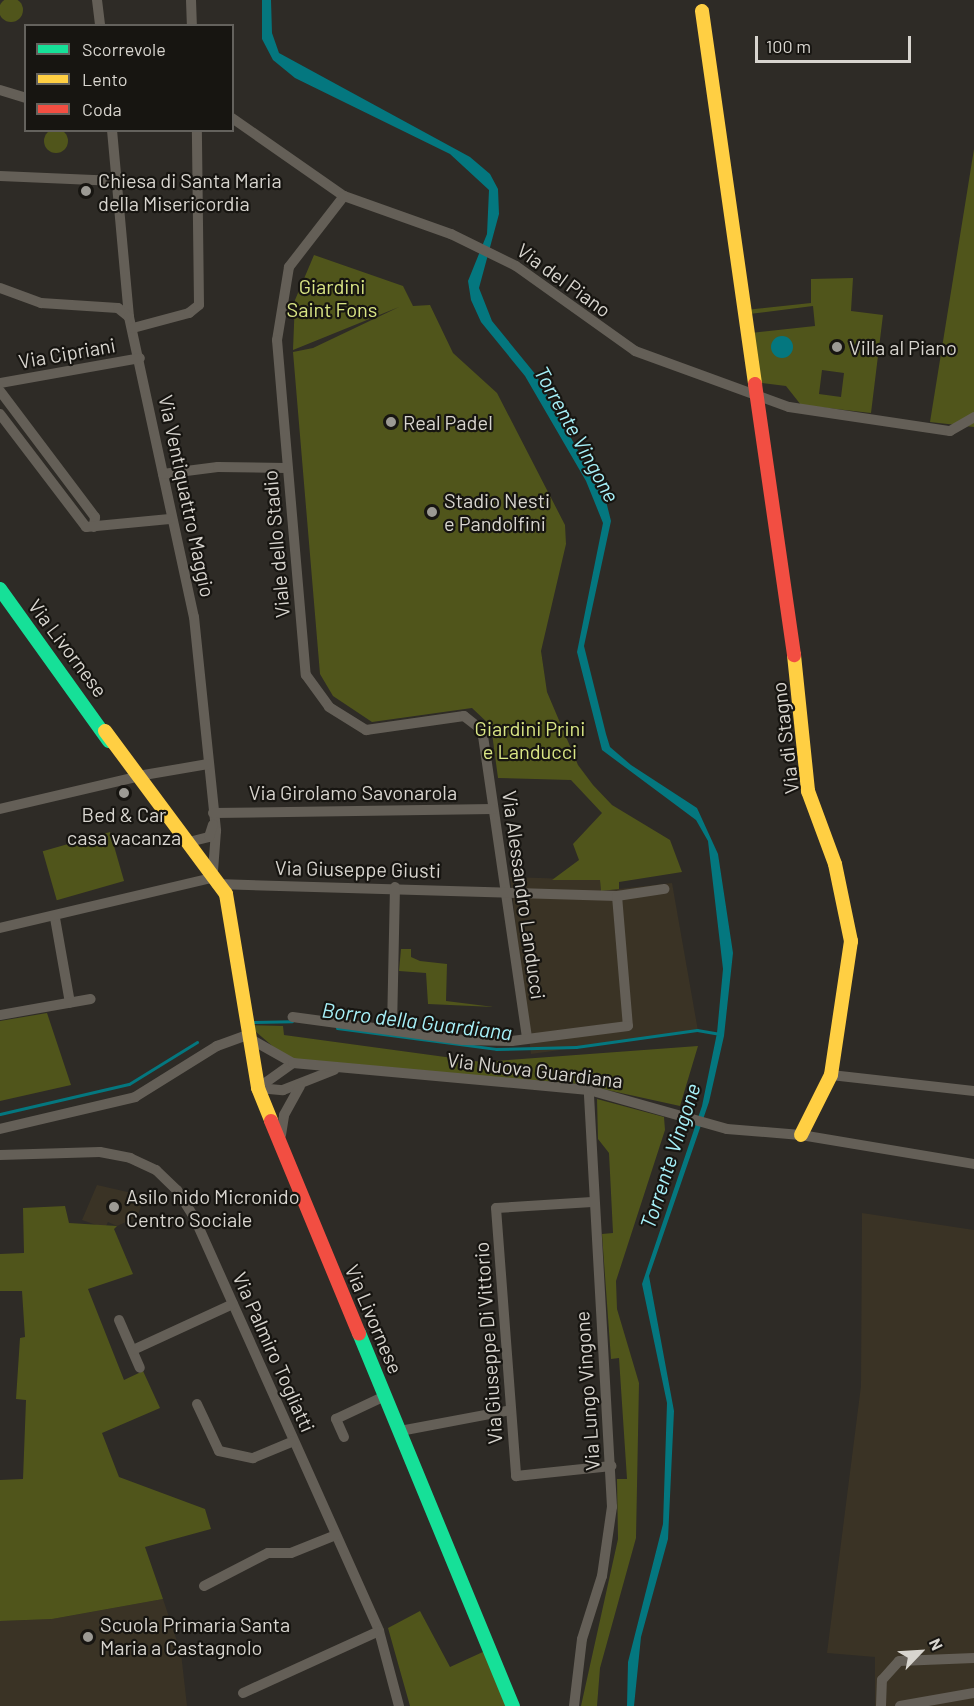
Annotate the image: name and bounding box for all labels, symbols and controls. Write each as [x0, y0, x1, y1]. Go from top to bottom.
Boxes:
legend [24, 24, 234, 132]
scale bar [758, 24, 914, 62]
text: 100 m [766, 35, 811, 57]
text: Scorrevole [82, 38, 166, 60]
text: Lento [82, 68, 128, 90]
text: Coda [82, 98, 122, 120]
place label: Chiesa di Santa Maria della Misericordia [98, 168, 282, 215]
marker: Chiesa di Santa Maria della Misericordia [79, 184, 93, 198]
street label: Via del Piano [512, 238, 616, 322]
park label: Giardini Saint Fons [287, 275, 377, 322]
street label: Via Cipriani [17, 333, 117, 373]
place label: Villa al Piano [849, 335, 957, 359]
marker: Villa al Piano [830, 340, 844, 354]
water label: Torrente Vingone [529, 362, 625, 506]
street label: Via Ventiquattro Maggio [154, 393, 220, 599]
place label: Real Padel [403, 410, 493, 434]
marker: Real Padel [384, 415, 398, 429]
street label: Viale dello Stadio [258, 469, 294, 619]
place label: Stadio Nesti e Pandolfini [444, 488, 550, 535]
marker: Stadio Nesti e Pandolfini [425, 505, 439, 519]
street label: Via Livornese [23, 594, 113, 702]
street label: Via di Stagno [766, 681, 804, 795]
park label: Giardini Prini e Landucci [475, 717, 585, 764]
street label: Via Girolamo Savonarola [249, 780, 457, 804]
marker: Bed & Car casa vacanza [117, 786, 131, 800]
street label: Via Alessandro Landucci [497, 789, 551, 1001]
place label: Bed & Car casa vacanza [67, 802, 181, 849]
street label: Via Giuseppe Giusti [275, 856, 441, 882]
water label: Borro della Guardiana [320, 997, 514, 1045]
street label: Via Nuova Guardiana [446, 1047, 624, 1093]
water label: Torrente Vingone [635, 1080, 705, 1232]
place label: Asilo nido Micronido Centro Sociale [126, 1184, 300, 1231]
marker: Asilo nido Micronido Centro Sociale [107, 1200, 121, 1214]
street label: Via Giuseppe Di Vittorio [469, 1241, 507, 1445]
street label: Via Livornese [340, 1261, 408, 1377]
street label: Via Palmiro Togliatti [228, 1268, 320, 1436]
street label: Via Lungo Vingone [569, 1310, 605, 1472]
place label: Scuola Primaria Santa Maria a Castagnolo [100, 1613, 290, 1660]
north arrow [890, 1622, 950, 1682]
marker: Scuola Primaria Santa Maria a Castagnolo [81, 1630, 95, 1644]
text: N [926, 1635, 948, 1653]

